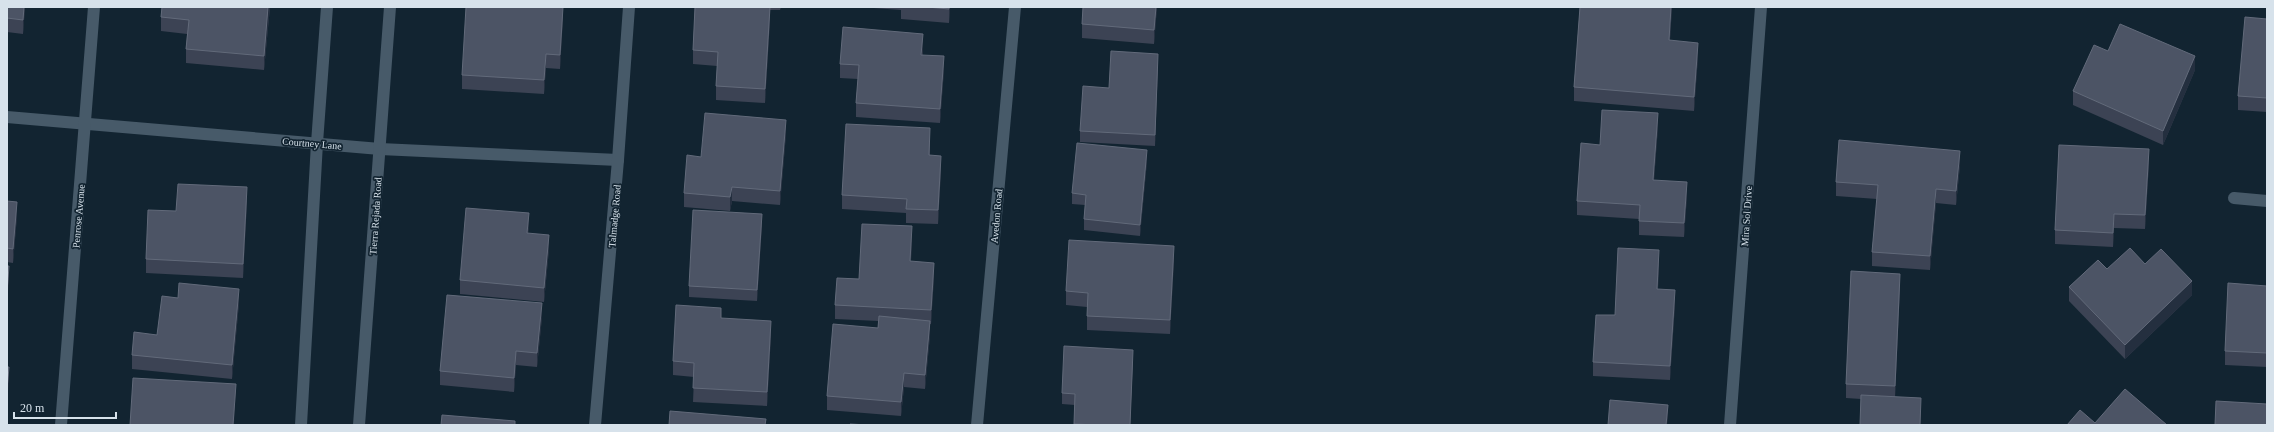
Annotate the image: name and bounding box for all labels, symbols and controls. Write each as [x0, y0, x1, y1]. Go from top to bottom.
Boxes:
street label: Courtney Lane [282, 135, 343, 152]
street label: Tierra Rejada Road [367, 177, 384, 255]
street label: Penrose Avenue [70, 183, 87, 248]
street label: Talmadge Road [606, 184, 623, 248]
street label: Mira Sol Drive [1739, 185, 1754, 247]
street label: Avedon Road [989, 188, 1004, 244]
scale bar [14, 394, 116, 420]
text: 20 m [20, 401, 45, 415]

